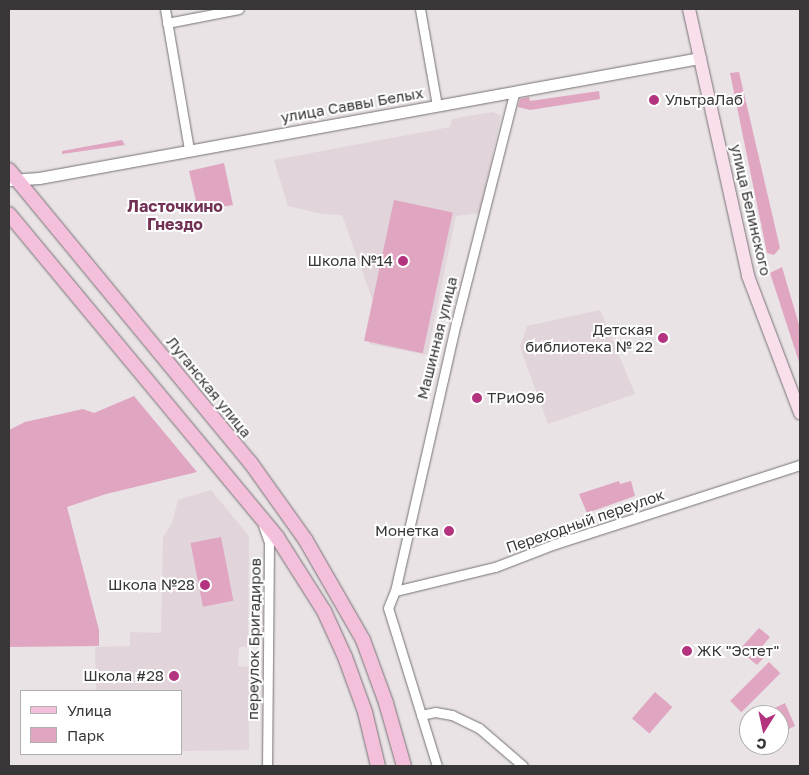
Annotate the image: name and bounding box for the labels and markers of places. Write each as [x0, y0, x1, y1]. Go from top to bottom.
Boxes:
place label: УльтраЛаб [665, 91, 743, 109]
marker: УльтраЛаб [647, 93, 661, 107]
place label: Школа №14 [307, 252, 393, 270]
marker: Школа №14 [397, 255, 409, 267]
place label: Детская библиотека № 22 [525, 320, 653, 355]
marker: Детская библиотека № 22 [657, 332, 669, 344]
place label: ТРиО96 [487, 389, 545, 407]
marker: ТРиО96 [471, 392, 483, 404]
place label: Монетка [375, 522, 439, 540]
marker: Монетка [443, 525, 455, 537]
place label: Школа №28 [108, 576, 195, 594]
marker: Школа №28 [199, 579, 211, 591]
place label: ЖК "Эстет" [697, 642, 779, 660]
marker: ЖК "Эстет" [681, 645, 693, 657]
place label: Школа #28 [83, 667, 164, 685]
marker: Школа #28 [168, 670, 180, 682]

